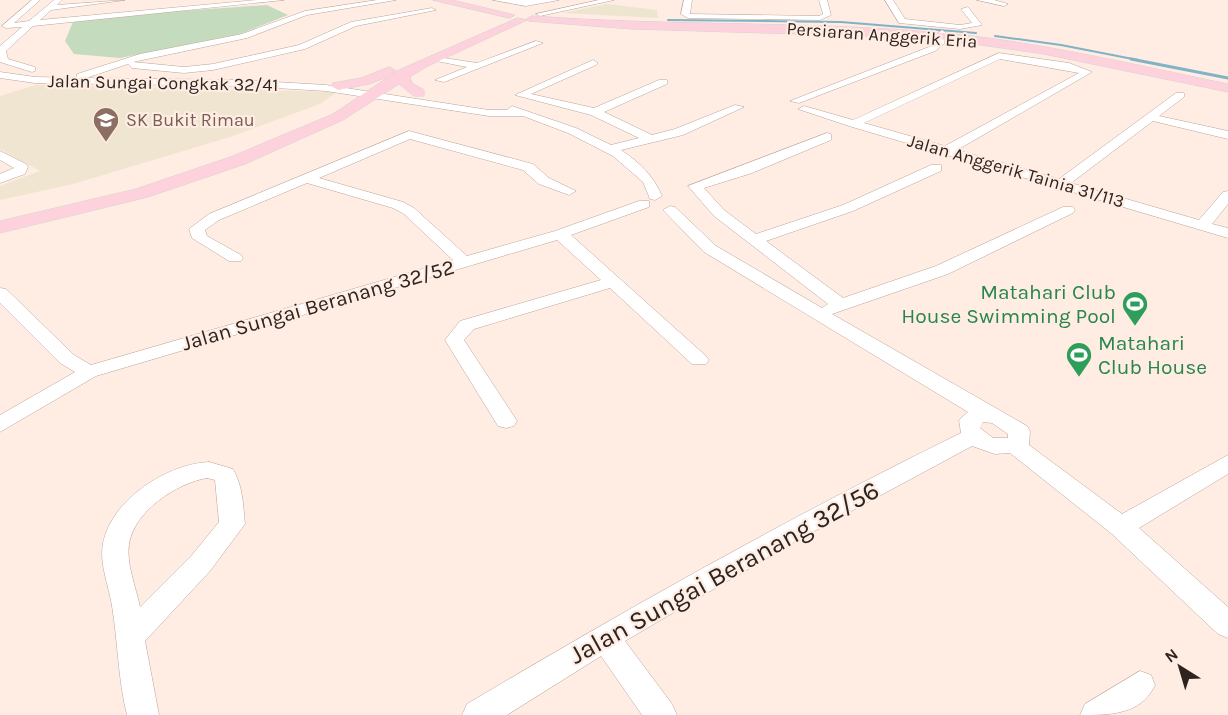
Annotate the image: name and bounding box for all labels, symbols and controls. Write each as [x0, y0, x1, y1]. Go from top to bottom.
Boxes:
street label: Persiaran Anggerik Eria [786, 17, 978, 53]
street label: Jalan Sungai Congkak 32/41 [47, 70, 279, 96]
school or university icon: SK Bukit Rimau [91, 105, 121, 143]
place label: SK Bukit Rimau [126, 109, 255, 131]
street label: Jalan Anggerik Tainia 31/113 [905, 130, 1127, 212]
street label: Jalan Sungai Beranang 32/52 [179, 255, 457, 355]
place label: Matahari Club House Swimming Pool [901, 280, 1116, 328]
sports icon: Matahari Club House Swimming Pool [1120, 289, 1150, 327]
place label: Matahari Club House [1098, 331, 1207, 379]
sports icon: Matahari Club House [1064, 340, 1094, 378]
street label: Jalan Sungai Beranang 32/56 [564, 474, 885, 671]
north arrow [1150, 637, 1210, 697]
text: N [1161, 644, 1182, 666]

